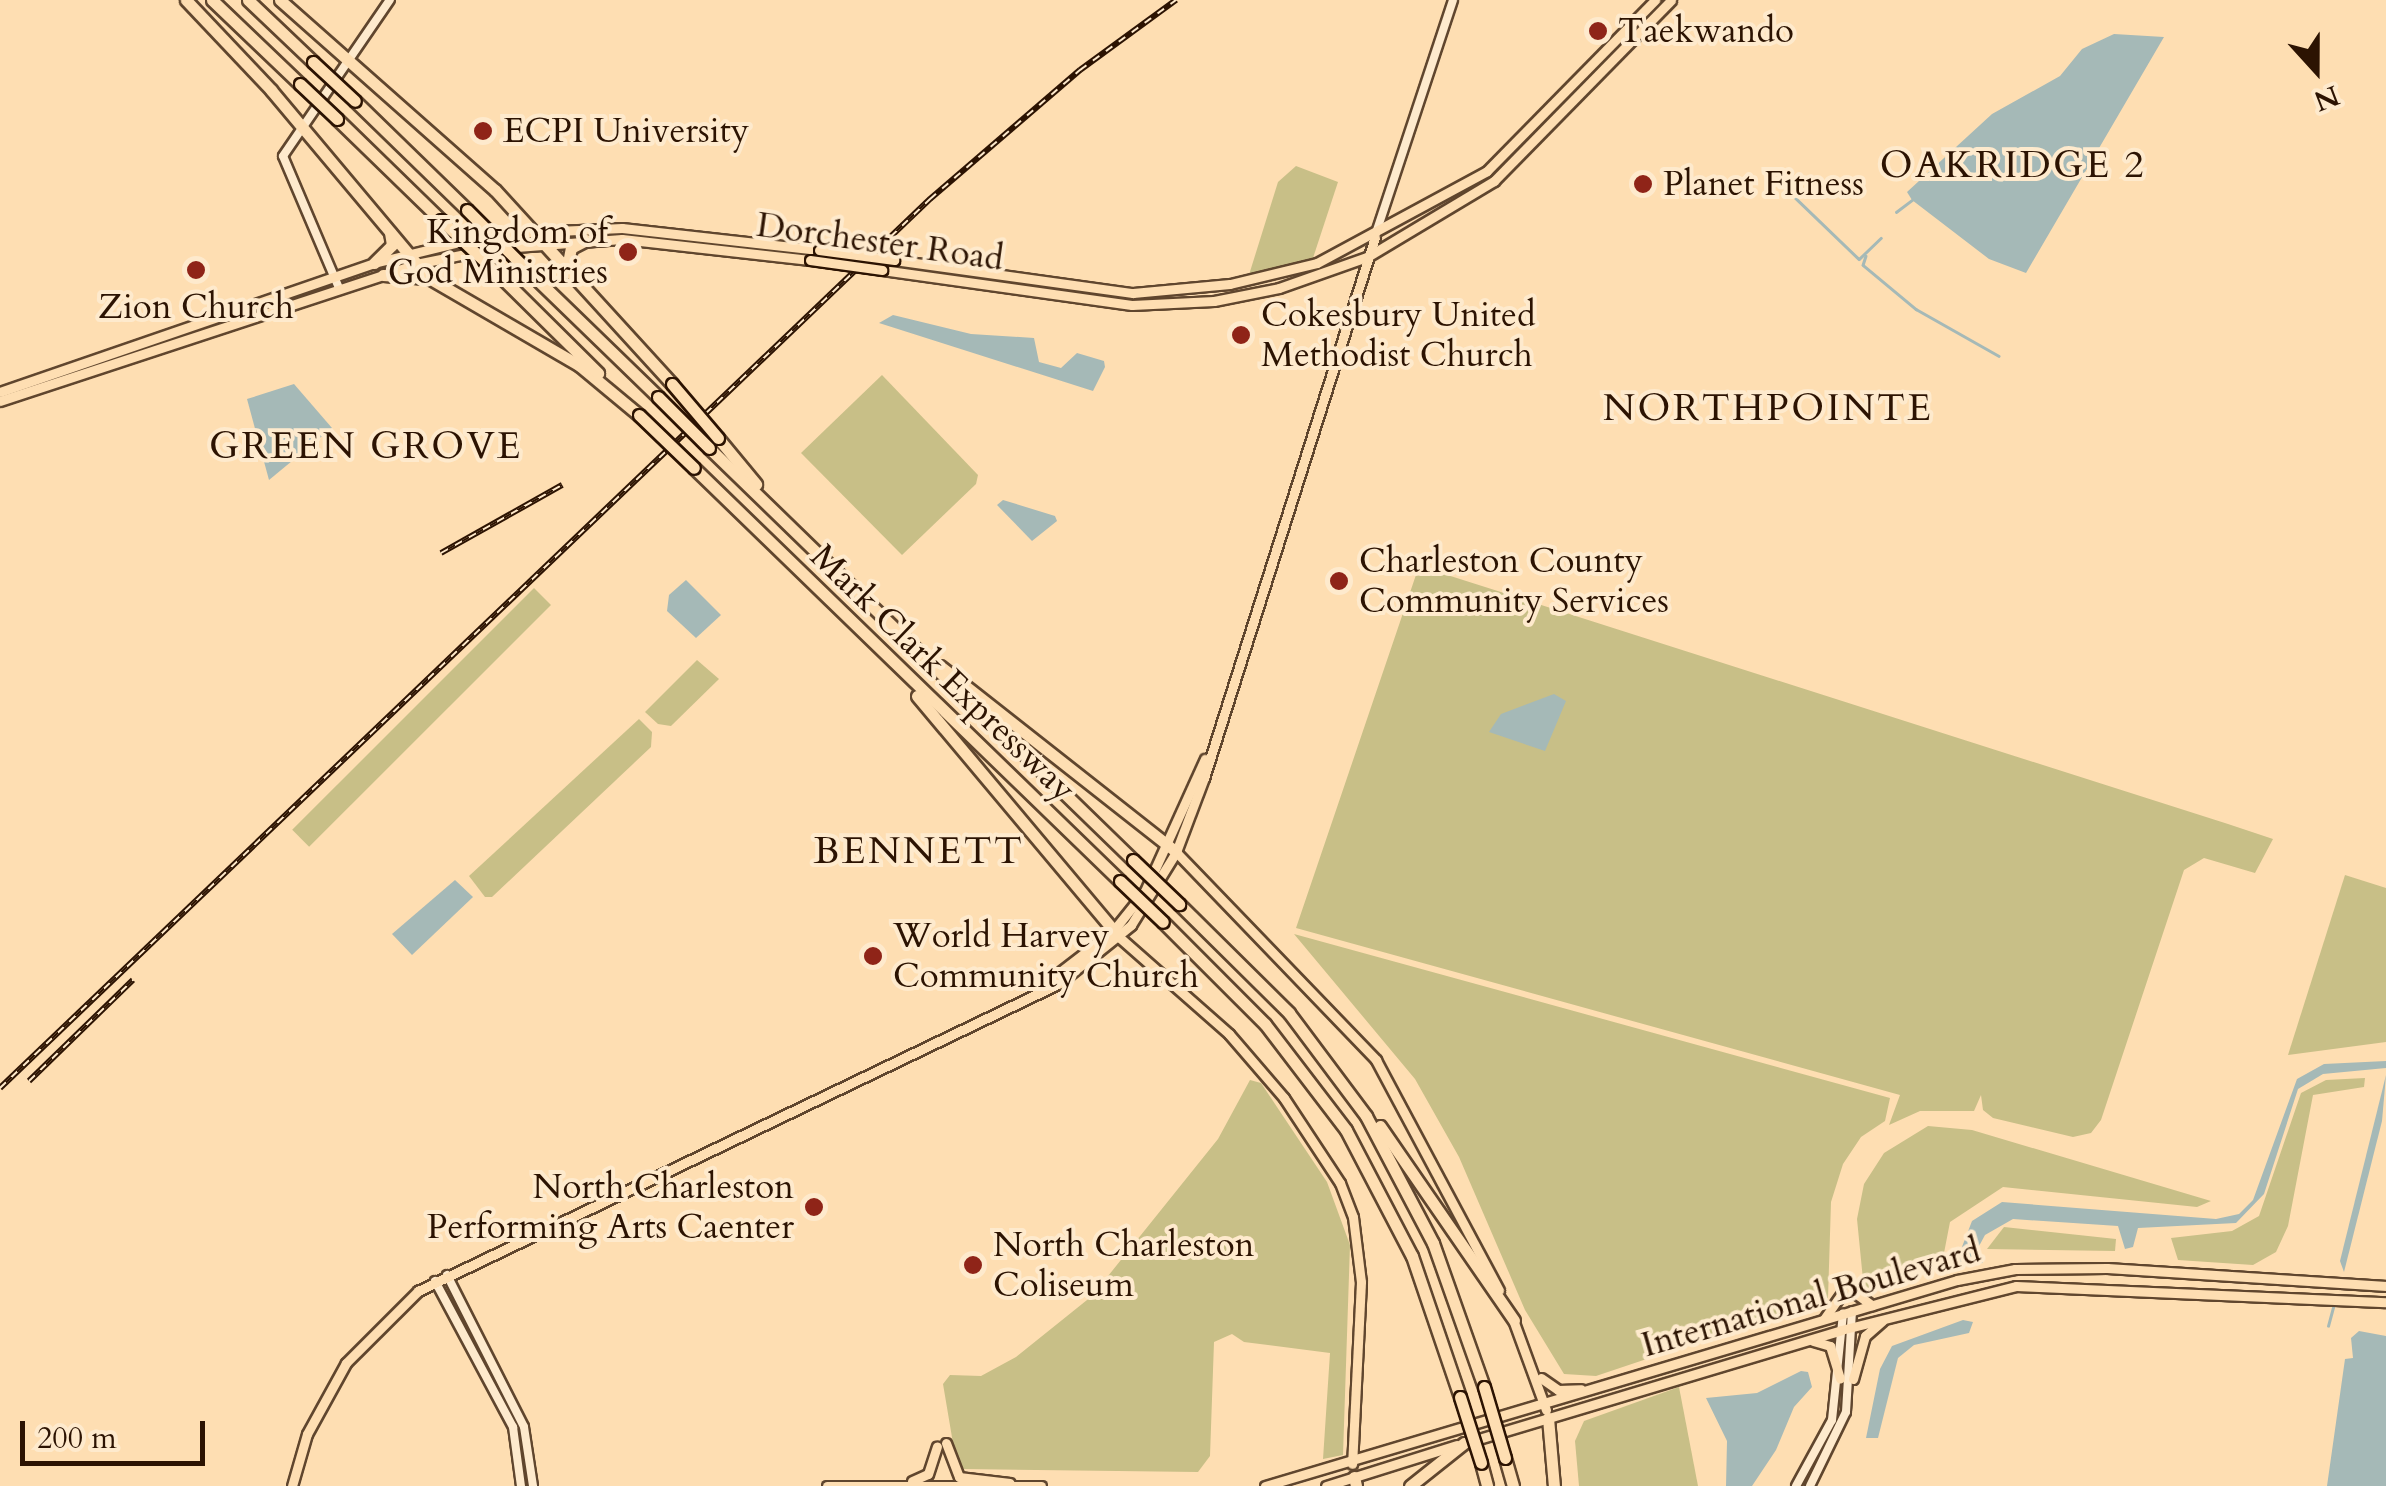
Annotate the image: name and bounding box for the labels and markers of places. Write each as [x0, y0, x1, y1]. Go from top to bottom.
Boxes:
place label: Taekwando [1618, 10, 1794, 52]
marker: Taekwando [1587, 20, 1609, 42]
place label: ECPI University [503, 110, 749, 152]
marker: ECPI University [472, 120, 494, 142]
place label: Planet Fitness [1663, 163, 1864, 205]
marker: Planet Fitness [1632, 173, 1654, 195]
place label: Kingdom of God Ministries [388, 211, 608, 293]
marker: Kingdom of God Ministries [617, 241, 639, 263]
marker: Zion Church [185, 259, 207, 281]
place label: Zion Church [98, 286, 294, 328]
place label: Cokesbury United Methodist Church [1261, 294, 1536, 376]
marker: Cokesbury United Methodist Church [1230, 324, 1252, 346]
place label: Charleston County Community Services [1359, 540, 1669, 622]
marker: Charleston County Community Services [1328, 570, 1350, 592]
place label: World Harvey Community Church [893, 915, 1199, 997]
marker: World Harvey Community Church [862, 945, 884, 967]
place label: North Charleston Performing Arts Caenter [427, 1166, 794, 1248]
marker: North Charleston Performing Arts Caenter [803, 1196, 825, 1218]
place label: North Charleston Coliseum [993, 1224, 1254, 1306]
marker: North Charleston Coliseum [962, 1254, 984, 1276]

